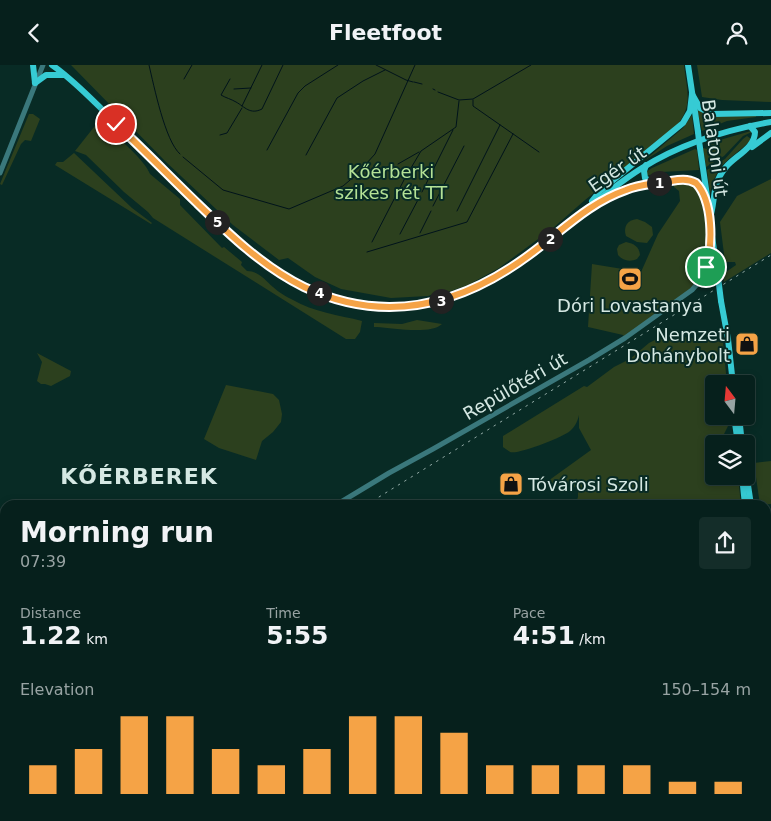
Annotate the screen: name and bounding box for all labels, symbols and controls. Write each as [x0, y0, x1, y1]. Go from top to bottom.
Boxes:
icon: back [20, 19, 48, 47]
icon: person [723, 19, 751, 47]
text: Fleetfoot [329, 20, 442, 45]
street label: Balatoni út [698, 98, 732, 198]
pin [95, 103, 137, 145]
icon: check [102, 110, 130, 138]
street label: Egér út [584, 142, 650, 196]
park label: Kőérberki szikes rét TT [335, 161, 448, 203]
pin: 1 [646, 171, 672, 195]
text: 1 [655, 175, 664, 191]
pin: 5 [204, 209, 230, 235]
text: 5 [213, 214, 222, 230]
pin: 2 [538, 227, 562, 251]
text: 2 [546, 231, 555, 247]
pin [685, 246, 727, 288]
icon: arrive [692, 253, 720, 281]
sports icon: Dóri Lovastanya [617, 266, 643, 292]
pin: 4 [306, 281, 332, 305]
text: 4 [315, 285, 324, 301]
pin: 3 [428, 289, 454, 313]
text: 3 [437, 293, 446, 309]
place label: Dóri Lovastanya [557, 295, 703, 316]
place label: Nemzeti Dohánybolt [626, 324, 730, 366]
shop icon: Nemzeti Dohánybolt [734, 331, 760, 357]
street label: Repülőtéri út [459, 348, 571, 424]
north arrow [705, 375, 755, 425]
map controls [705, 375, 755, 485]
button: layers [705, 435, 755, 485]
district label: KŐÉRBEREK [60, 464, 218, 489]
shop icon: Tóvárosi Szoli [498, 471, 524, 497]
place label: Tóvárosi Szoli [527, 474, 649, 495]
text: Morning run [20, 516, 214, 549]
button: share [699, 517, 751, 569]
text: 07:39 [20, 552, 66, 571]
text: Distance [20, 605, 81, 621]
text: Time [266, 605, 301, 621]
text: Pace [513, 605, 545, 621]
text: 1.22 [20, 621, 82, 650]
text: 5:55 [266, 621, 329, 650]
text: 4:51 [513, 621, 575, 650]
text: km [82, 631, 108, 647]
text: /km [575, 631, 606, 647]
text: Elevation [20, 680, 94, 699]
text: 150–154 m [661, 680, 751, 699]

